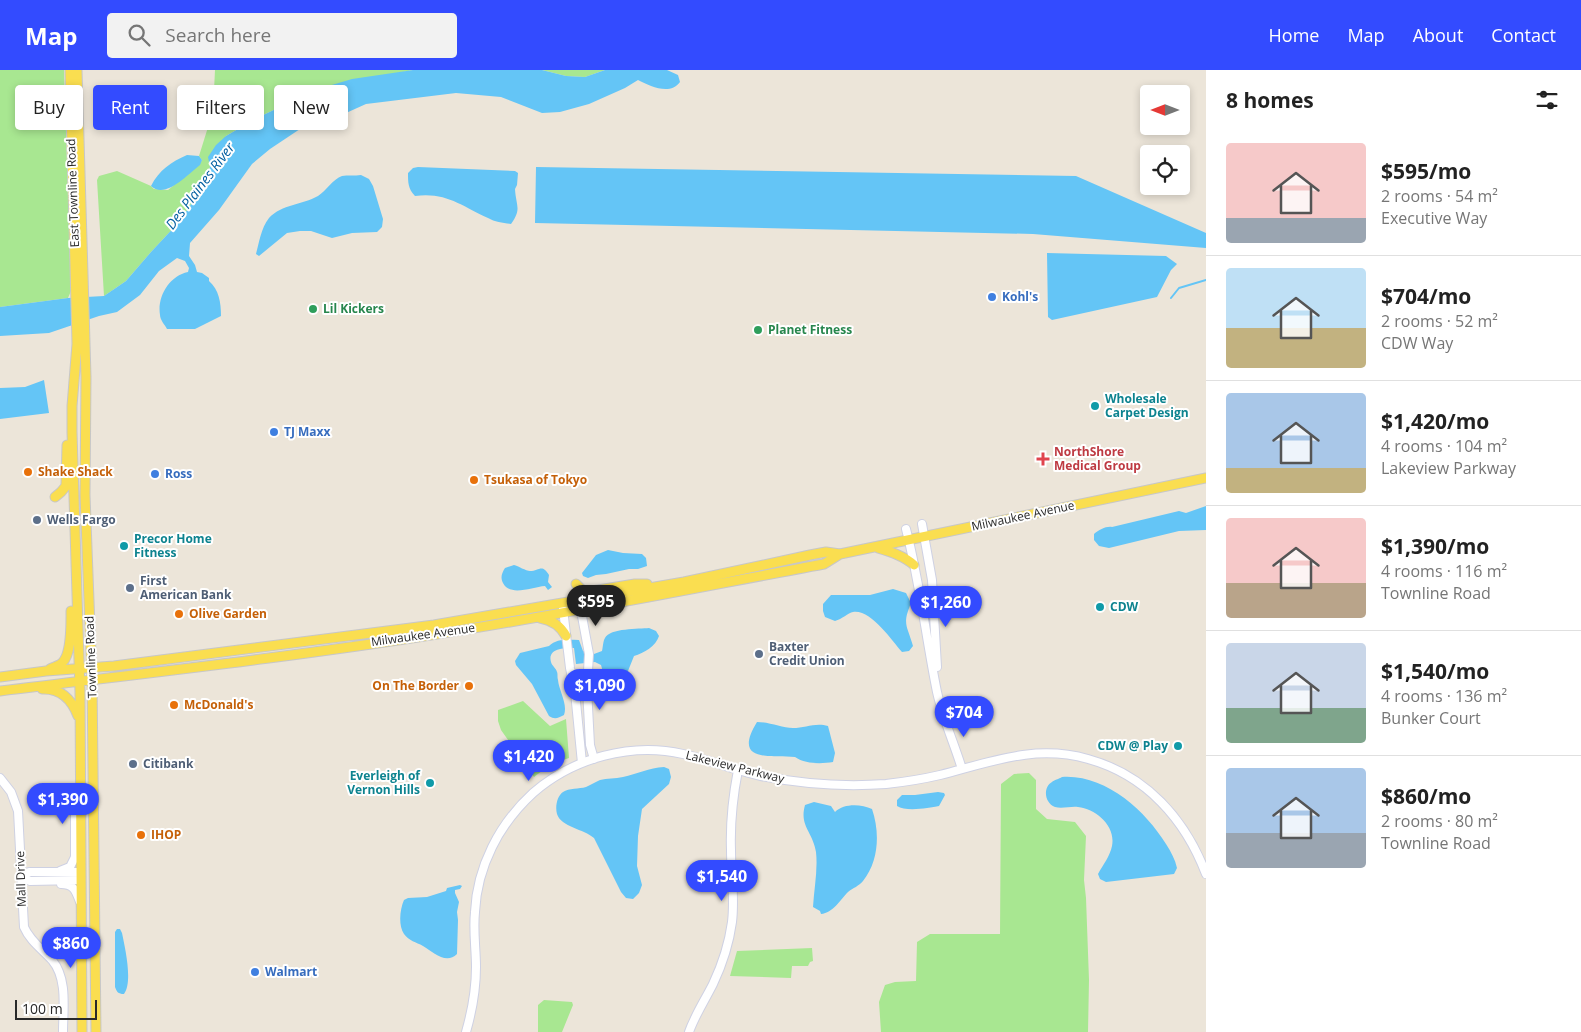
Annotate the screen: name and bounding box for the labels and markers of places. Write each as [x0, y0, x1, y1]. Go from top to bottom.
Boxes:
place label: Kohl's [1002, 288, 1038, 305]
marker: Kohl's [986, 291, 998, 303]
place label: Lil Kickers [323, 300, 384, 317]
marker: Lil Kickers [307, 303, 319, 315]
place label: Planet Fitness [768, 321, 852, 338]
marker: Planet Fitness [752, 324, 764, 336]
place label: Wholesale Carpet Design [1105, 390, 1189, 421]
marker: Wholesale Carpet Design [1089, 400, 1101, 412]
place label: TJ Maxx [284, 423, 331, 440]
marker: TJ Maxx [268, 426, 280, 438]
place label: NorthShore Medical Group [1054, 443, 1141, 474]
marker: NorthShore Medical Group [1036, 452, 1050, 466]
place label: Shake Shack [38, 463, 113, 480]
place label: Ross [165, 465, 192, 482]
marker: Shake Shack [22, 466, 34, 478]
marker: Ross [149, 468, 161, 480]
place label: Tsukasa of Tokyo [484, 471, 587, 488]
marker: Tsukasa of Tokyo [468, 474, 480, 486]
place label: Wells Fargo [47, 511, 116, 528]
marker: Wells Fargo [31, 514, 43, 526]
place label: Precor Home Fitness [134, 530, 212, 561]
marker: Precor Home Fitness [118, 540, 130, 552]
place label: First American Bank [140, 572, 232, 603]
marker: First American Bank [124, 582, 136, 594]
pin: $595 [566, 584, 626, 627]
pin: $1,260 [905, 586, 987, 628]
place label: CDW [1110, 598, 1139, 615]
marker: CDW [1094, 601, 1106, 613]
place label: Olive Garden [189, 605, 267, 622]
marker: Olive Garden [173, 608, 185, 620]
place label: Baxter Credit Union [769, 638, 845, 669]
marker: Baxter Credit Union [753, 648, 765, 660]
pin: $1,090 [559, 668, 641, 711]
place label: On The Border [372, 677, 460, 694]
marker: On The Border [463, 680, 475, 692]
place label: McDonald's [184, 696, 253, 713]
pin: $704 [934, 696, 994, 738]
marker: McDonald's [168, 699, 180, 711]
place label: CDW @ Play [1098, 737, 1168, 754]
pin: $1,420 [488, 740, 570, 782]
marker: CDW @ Play [1172, 740, 1184, 752]
place label: Citibank [143, 755, 194, 772]
marker: Citibank [127, 758, 139, 770]
place label: Everleigh of Vernon Hills [347, 767, 421, 798]
marker: Everleigh of Vernon Hills [424, 777, 436, 789]
pin: $1,390 [22, 782, 104, 825]
place label: IHOP [151, 826, 181, 843]
marker: IHOP [135, 829, 147, 841]
pin: $1,540 [681, 860, 763, 902]
pin: $860 [41, 926, 101, 969]
place label: Walmart [265, 963, 317, 980]
marker: Walmart [249, 966, 261, 978]

